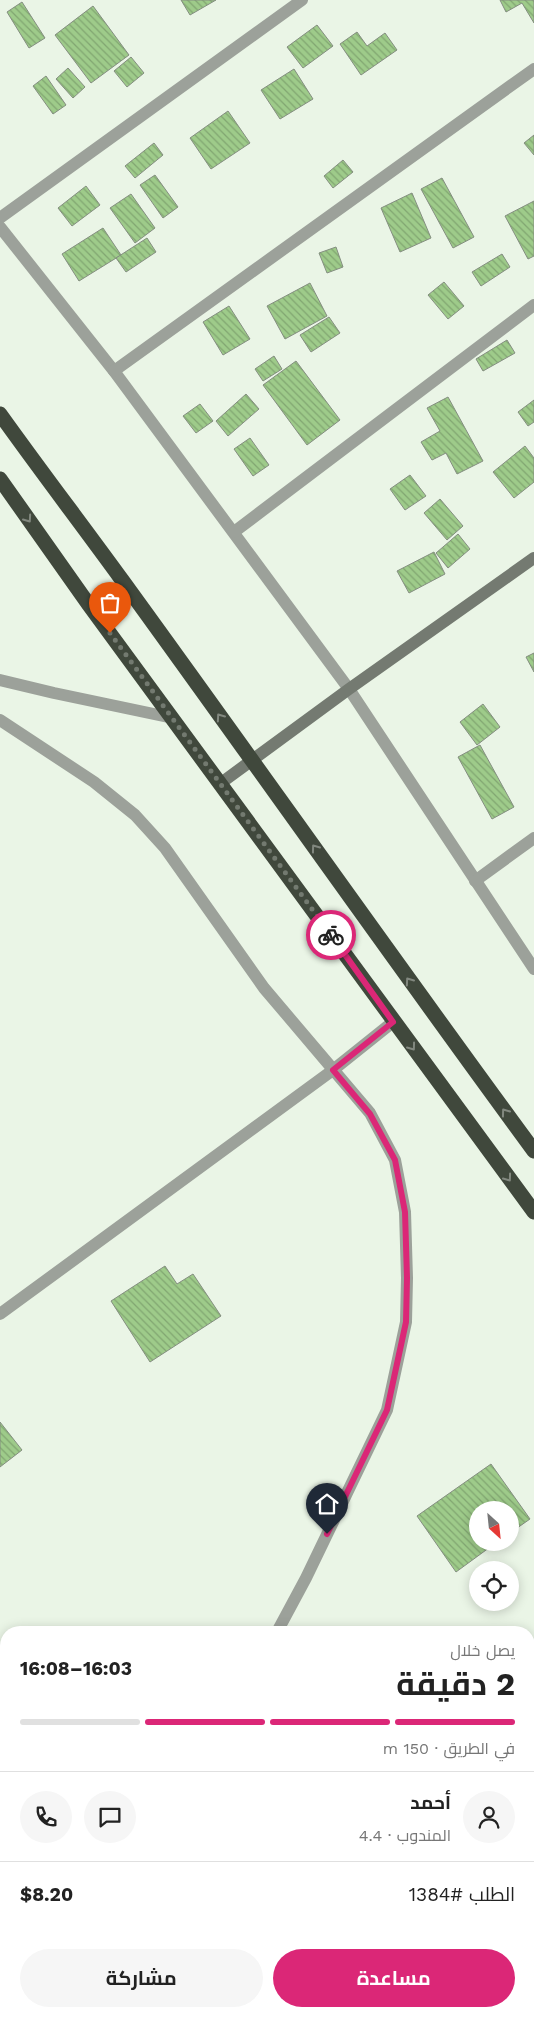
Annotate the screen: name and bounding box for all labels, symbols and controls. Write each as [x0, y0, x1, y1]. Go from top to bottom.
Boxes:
one-way arrow [22, 513, 31, 523]
pin [89, 582, 131, 633]
icon: bag [96, 589, 124, 617]
one-way arrow [217, 713, 226, 723]
one-way arrow [312, 845, 321, 854]
courier [306, 910, 356, 960]
icon: bike [317, 921, 345, 949]
one-way arrow [406, 977, 415, 987]
one-way arrow [406, 1041, 415, 1051]
one-way arrow [502, 1108, 511, 1118]
one-way arrow [503, 1172, 511, 1181]
pin [306, 1483, 348, 1534]
icon: home [313, 1490, 341, 1518]
north arrow [469, 1501, 519, 1551]
map controls [469, 1501, 519, 1611]
button: locate [469, 1561, 519, 1611]
text: يصل خلال [450, 1641, 515, 1660]
text: 16:03–16:08 [20, 1657, 132, 1680]
text: 2 دقيقة [396, 1665, 515, 1703]
text: في الطريق · 150 m [383, 1739, 515, 1758]
button: phone [20, 1791, 72, 1843]
button: chat [84, 1791, 136, 1843]
text: أحمد [410, 1791, 451, 1814]
button: person [463, 1791, 515, 1843]
text: المندوب · 4.4 [359, 1826, 451, 1845]
text: $8.20 [20, 1883, 73, 1906]
text: الطلب #1384 [409, 1883, 515, 1906]
button: مشاركة [20, 1949, 263, 2007]
button: مساعدة [273, 1949, 515, 2007]

